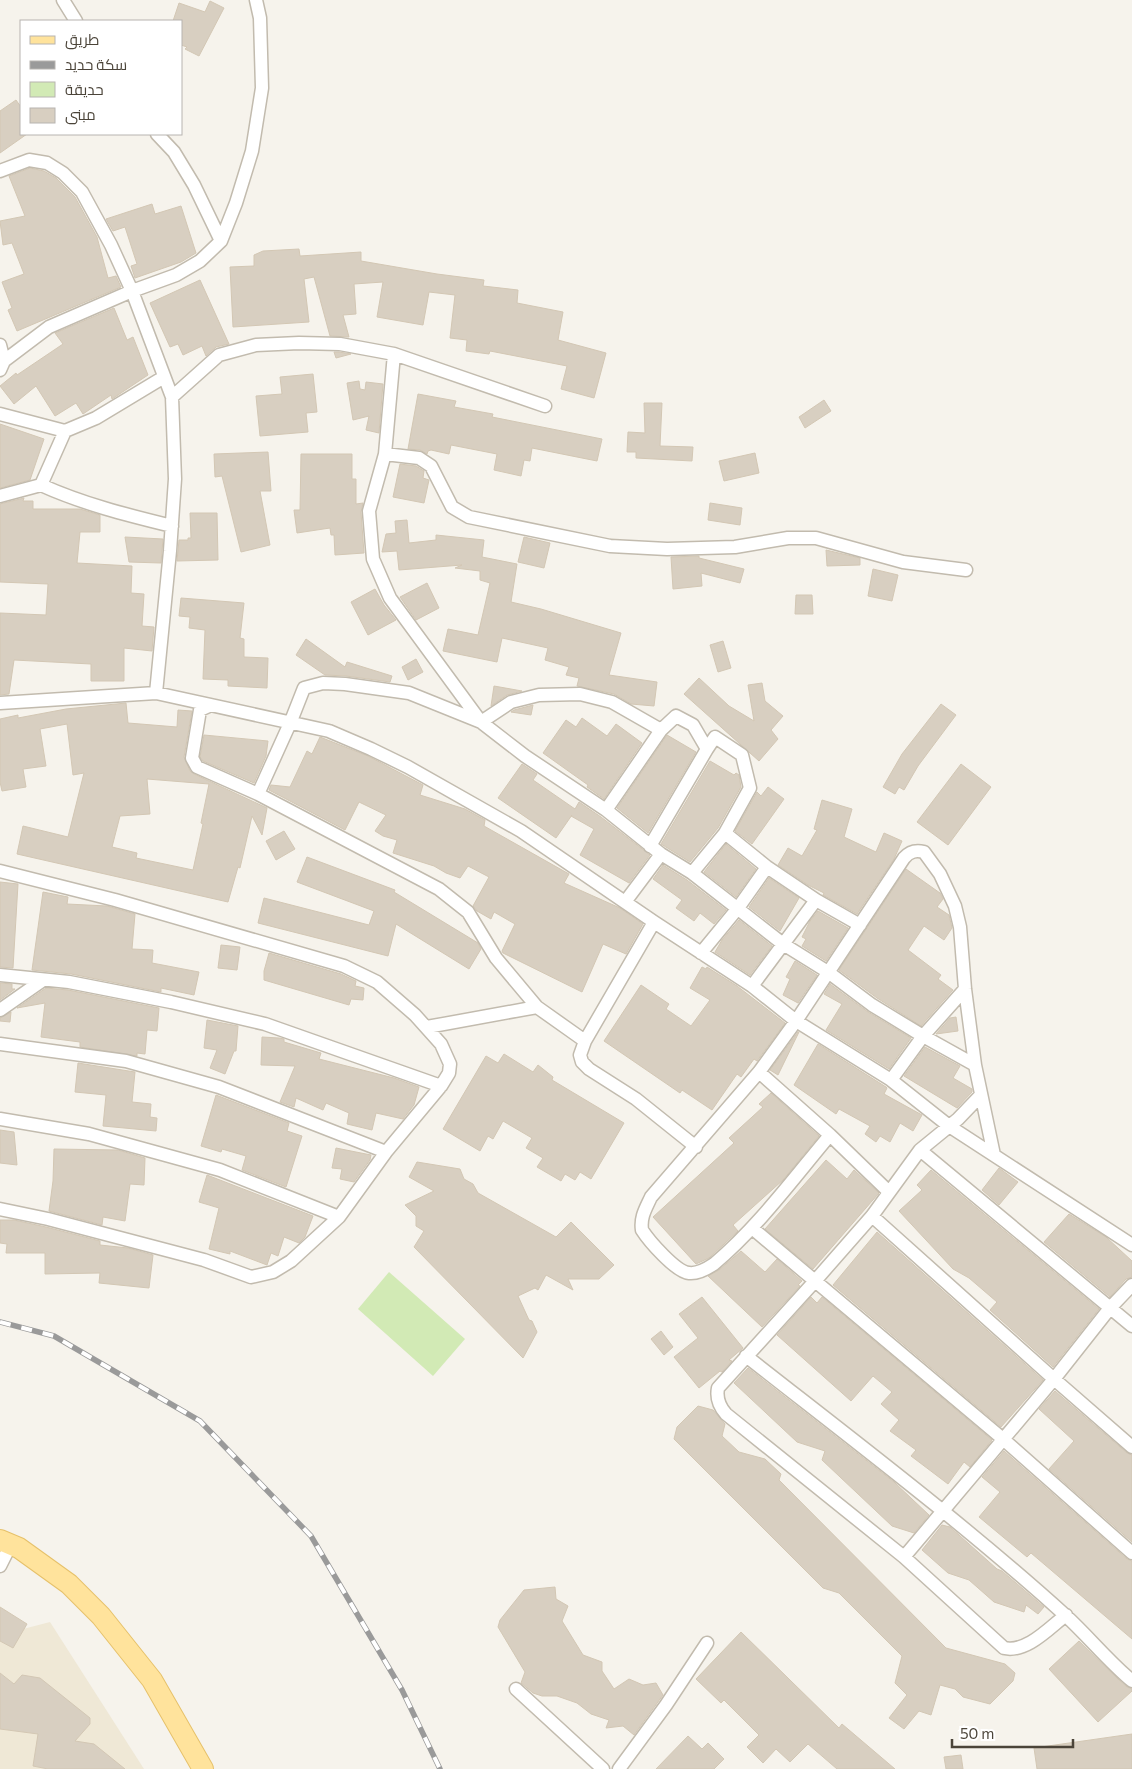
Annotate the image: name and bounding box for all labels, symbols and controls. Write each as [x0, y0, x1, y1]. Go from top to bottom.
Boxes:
legend [20, 20, 182, 135]
text: طريق [65, 30, 99, 50]
text: سكة حديد [65, 55, 127, 73]
text: حديقة [65, 80, 104, 98]
text: مبنى [65, 105, 96, 125]
scale bar [952, 1716, 1073, 1748]
text: 50 m [960, 1724, 994, 1742]

